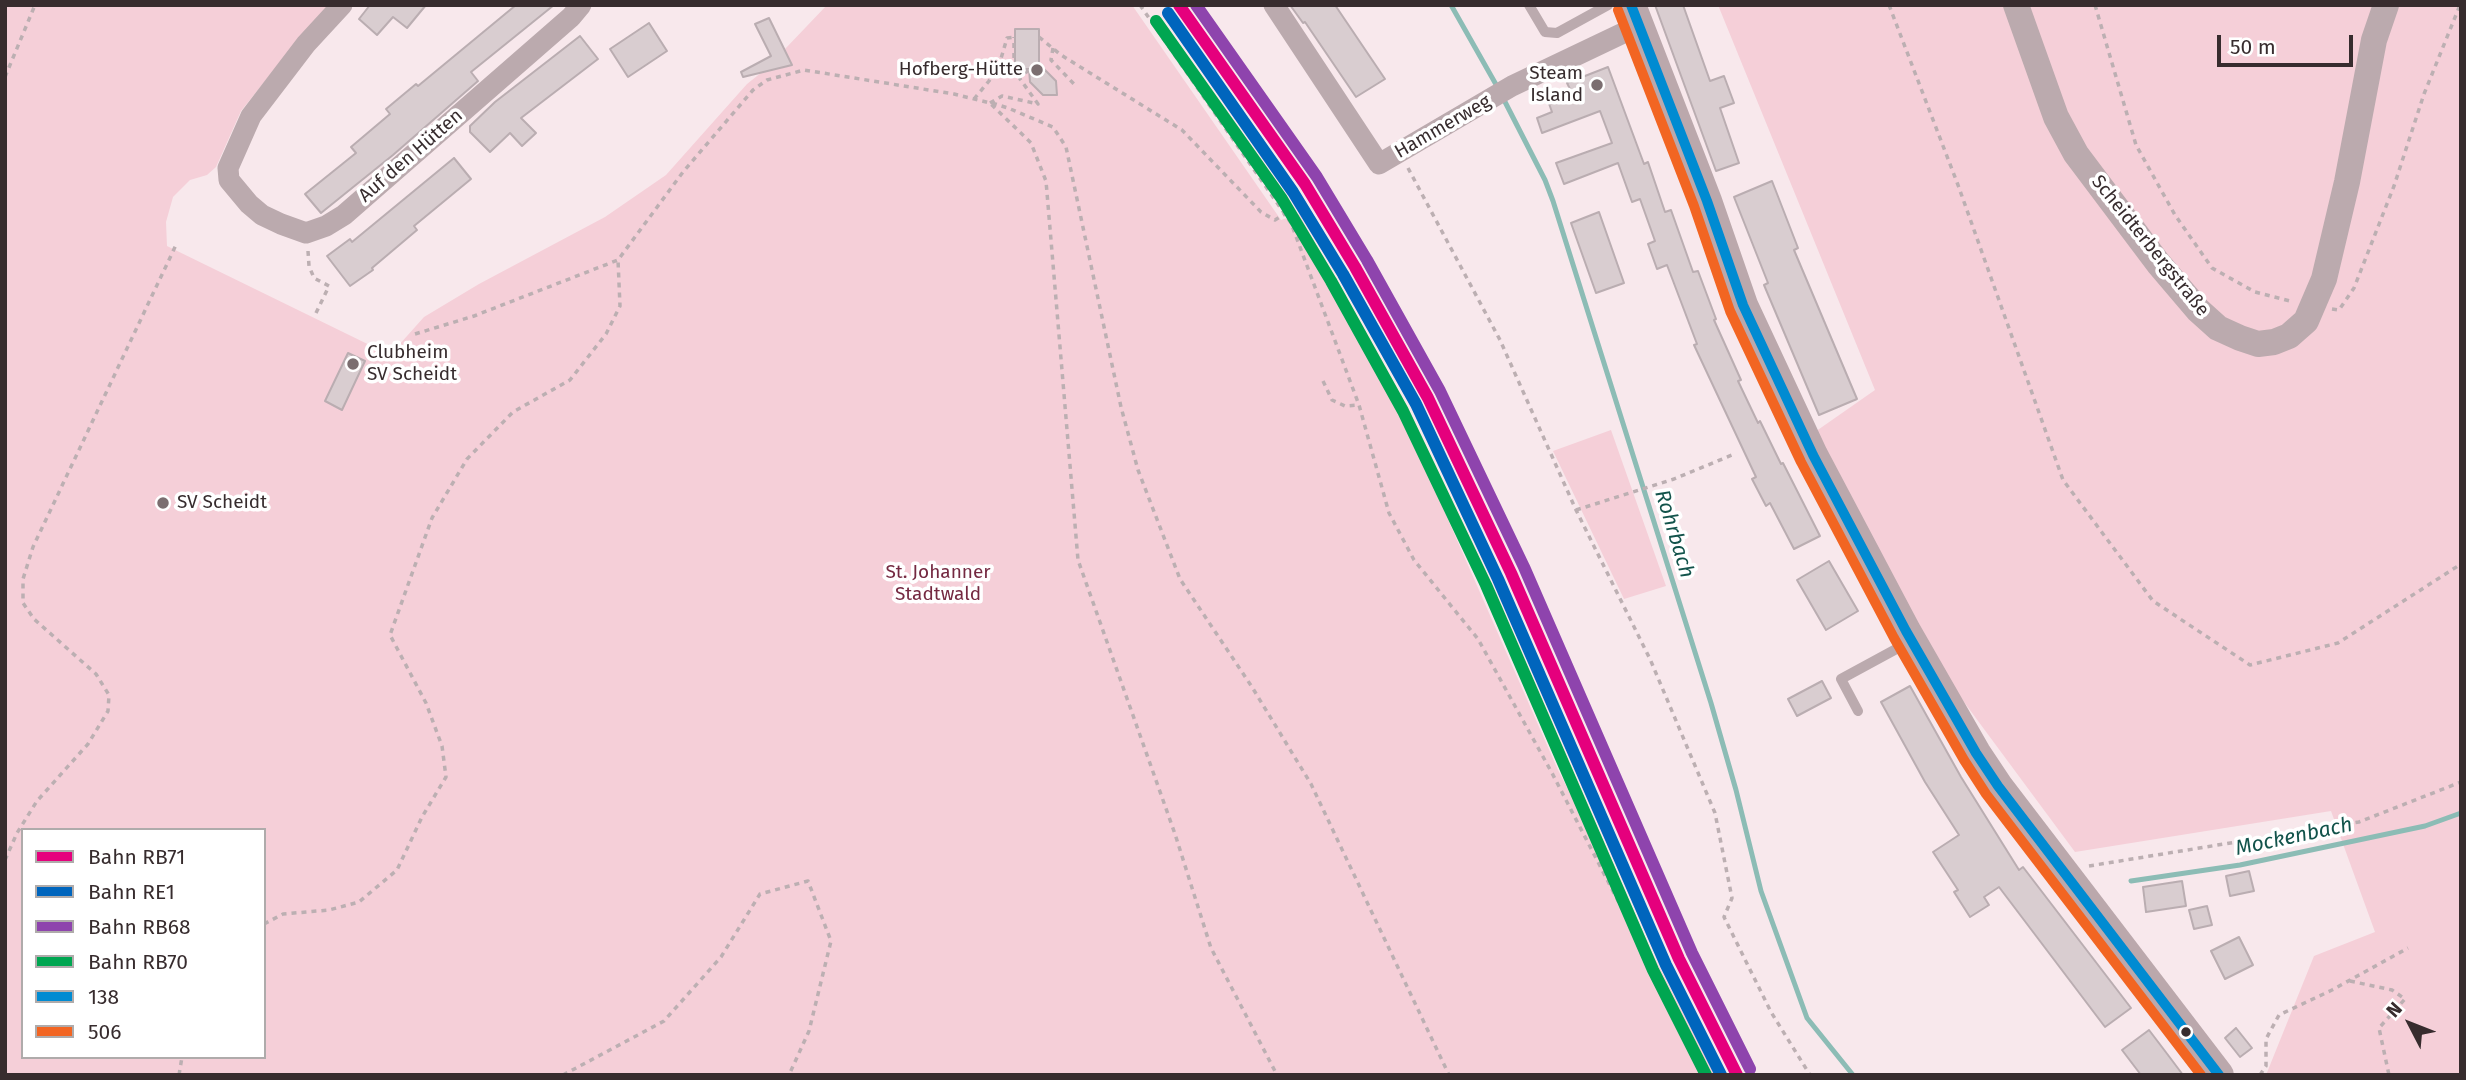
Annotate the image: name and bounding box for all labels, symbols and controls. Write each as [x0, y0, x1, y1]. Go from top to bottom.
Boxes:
scale bar [2221, 21, 2358, 65]
text: 50 m [2230, 34, 2276, 60]
place label: Hofberg-Hütte [899, 59, 1023, 81]
marker: Hofberg-Hütte [1029, 62, 1045, 78]
place label: Steam Island [1529, 63, 1583, 107]
marker: Steam Island [1589, 77, 1605, 93]
street label: Hammerweg [1391, 90, 1495, 164]
street label: Auf den Hütten [354, 105, 468, 207]
street label: Scheidterbergstraße [2086, 171, 2214, 321]
place label: Clubheim SV Scheidt [367, 342, 457, 386]
marker: Clubheim SV Scheidt [345, 356, 361, 372]
water label: Rohrbach [1649, 487, 1699, 581]
place label: SV Scheidt [177, 492, 267, 514]
marker: SV Scheidt [155, 495, 171, 511]
park label: St. Johanner Stadtwald [885, 562, 991, 606]
water label: Mockenbach [2233, 812, 2355, 862]
legend [21, 828, 266, 1059]
text: Bahn RB71 [88, 844, 185, 870]
text: Bahn RE1 [88, 879, 175, 905]
text: Bahn RB68 [88, 914, 191, 940]
text: Bahn RB70 [88, 949, 188, 975]
text: 138 [88, 984, 119, 1010]
north arrow [2375, 989, 2445, 1059]
text: N [2381, 997, 2407, 1022]
text: 506 [88, 1019, 121, 1045]
unlabelled marker [2179, 1025, 2193, 1039]

